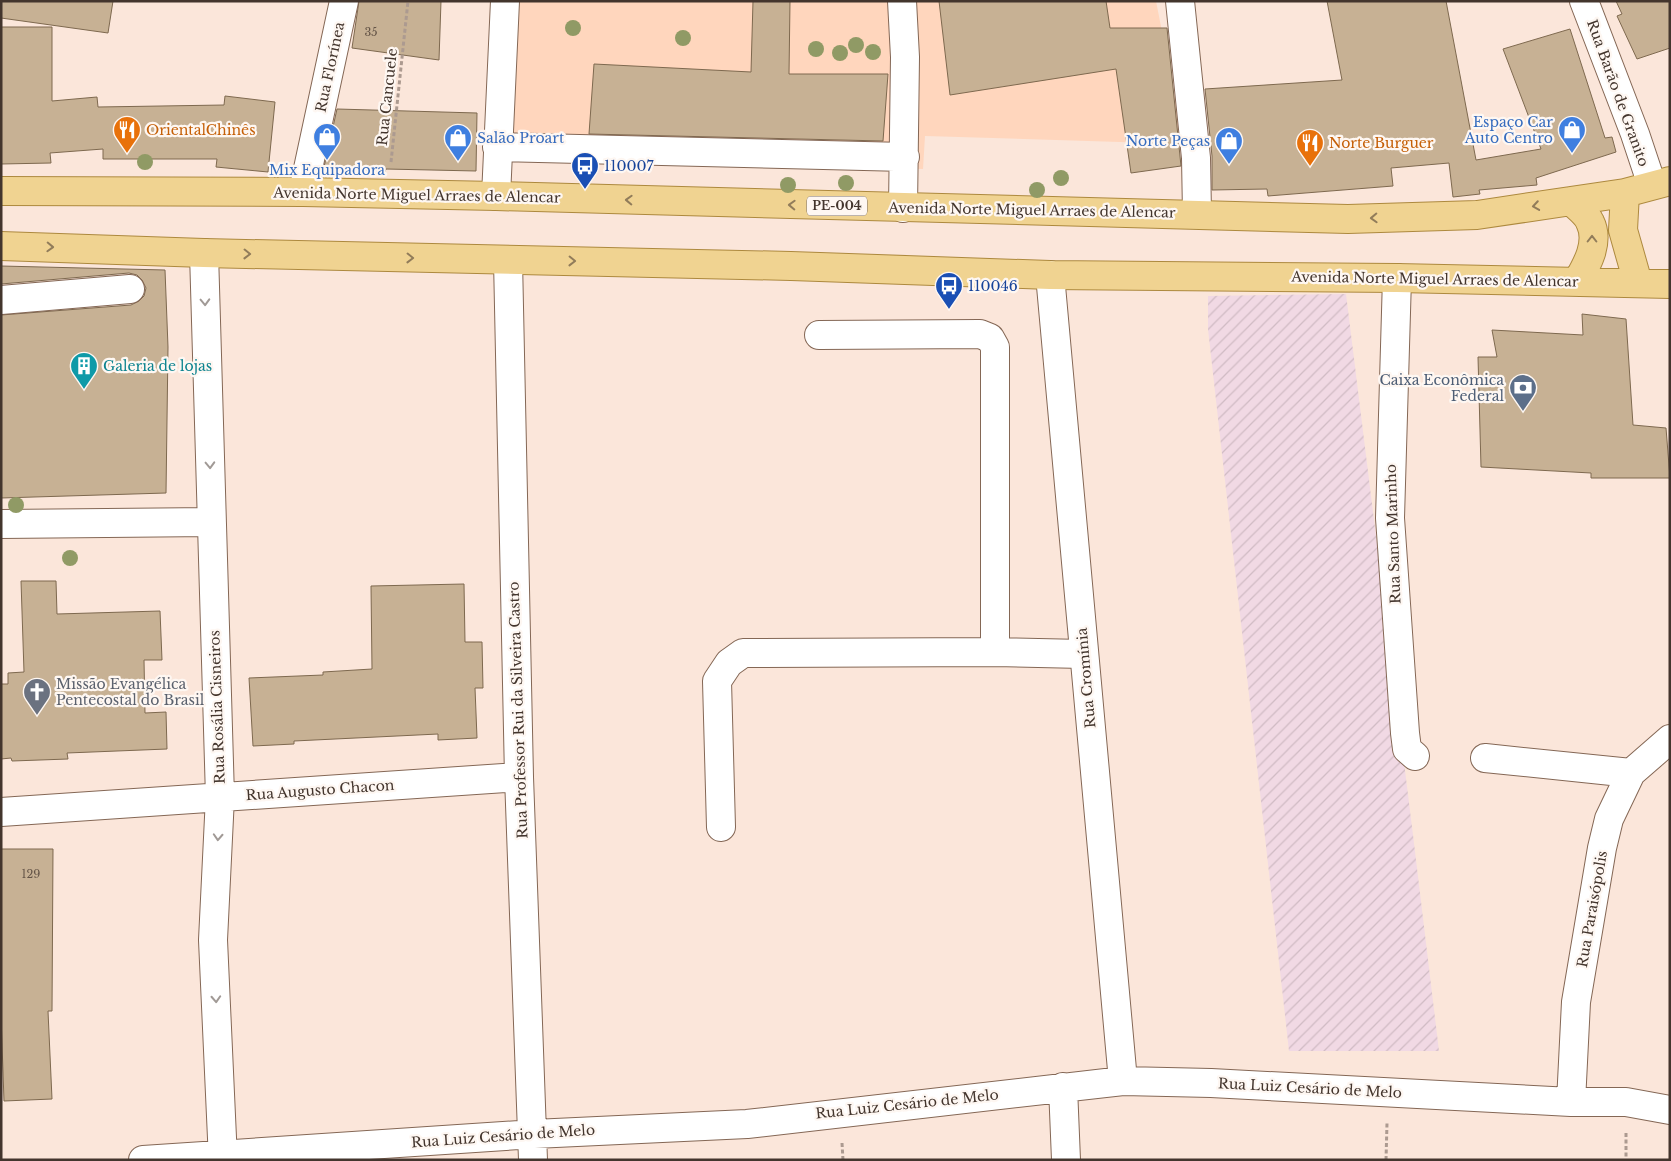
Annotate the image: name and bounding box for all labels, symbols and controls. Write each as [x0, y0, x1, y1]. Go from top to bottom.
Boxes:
street label: Rua Barão de Granito [1583, 17, 1653, 169]
street label: Rua Florínea [312, 20, 348, 114]
house number: 35 [364, 25, 378, 39]
street label: Rua Cancuele [373, 47, 401, 147]
place label: Espaço Car Auto Centro [1464, 113, 1553, 147]
restaurant icon: OrientalChinês [112, 115, 142, 154]
shop icon: Espaço Car Auto Centro [1557, 115, 1587, 154]
place label: OrientalChinês [146, 121, 256, 139]
shop icon: Mix Equipadora [312, 122, 342, 161]
shop icon: Salão Proart [443, 123, 473, 162]
shop icon: Norte Peças [1214, 126, 1244, 165]
restaurant icon: Norte Burguer [1295, 128, 1325, 167]
place label: Salão Proart [477, 129, 565, 147]
place label: Norte Peças [1126, 132, 1210, 150]
place label: Norte Burguer [1329, 134, 1434, 152]
bus stop icon: 110007 [570, 151, 600, 190]
place label: 110007 [604, 157, 654, 175]
place label: Mix Equipadora [269, 161, 385, 179]
street label: Avenida Norte Miguel Arraes de Alencar [272, 183, 561, 207]
one-way arrow [625, 195, 633, 205]
road number: PE-004 [807, 197, 867, 216]
street label: Avenida Norte Miguel Arraes de Alencar [887, 198, 1176, 222]
one-way arrow [788, 200, 796, 210]
one-way arrow [1532, 201, 1540, 211]
one-way arrow [1370, 213, 1378, 223]
one-way arrow [1587, 235, 1597, 243]
one-way arrow [46, 242, 54, 253]
one-way arrow [244, 249, 252, 259]
one-way arrow [406, 253, 414, 263]
one-way arrow [569, 256, 577, 266]
street label: Avenida Norte Miguel Arraes de Alencar [1290, 267, 1579, 291]
bus stop icon: 110046 [934, 271, 964, 310]
place label: 110046 [968, 277, 1018, 295]
one-way arrow [200, 298, 211, 306]
building icon: Galeria de lojas [69, 351, 99, 390]
place label: Galeria de lojas [103, 357, 212, 375]
place label: Caixa Econômica Federal [1379, 371, 1504, 405]
bank icon: Caixa Econômica Federal [1508, 373, 1538, 412]
one-way arrow [205, 461, 215, 469]
street label: Rua Santo Marinho [1382, 464, 1404, 604]
street label: Rua Professor Rui da Silveira Castro [505, 581, 531, 839]
street label: Rua Cromínia [1073, 627, 1099, 729]
street label: Rua Rosália Cisneiros [205, 630, 229, 784]
place label: Missão Evangélica Pentecostal do Brasil [56, 675, 205, 709]
church icon: Missão Evangélica Pentecostal do Brasil [22, 677, 52, 716]
street label: Rua Augusto Chacon [245, 776, 395, 804]
one-way arrow [213, 833, 224, 841]
street label: Rua Paraisópolis [1573, 849, 1611, 969]
house number: 129 [22, 867, 40, 881]
one-way arrow [210, 995, 221, 1003]
street label: Rua Luiz Cesário de Melo [1218, 1074, 1402, 1102]
street label: Rua Luiz Cesário de Melo [814, 1085, 1000, 1123]
street label: Rua Luiz Cesário de Melo [410, 1121, 596, 1151]

